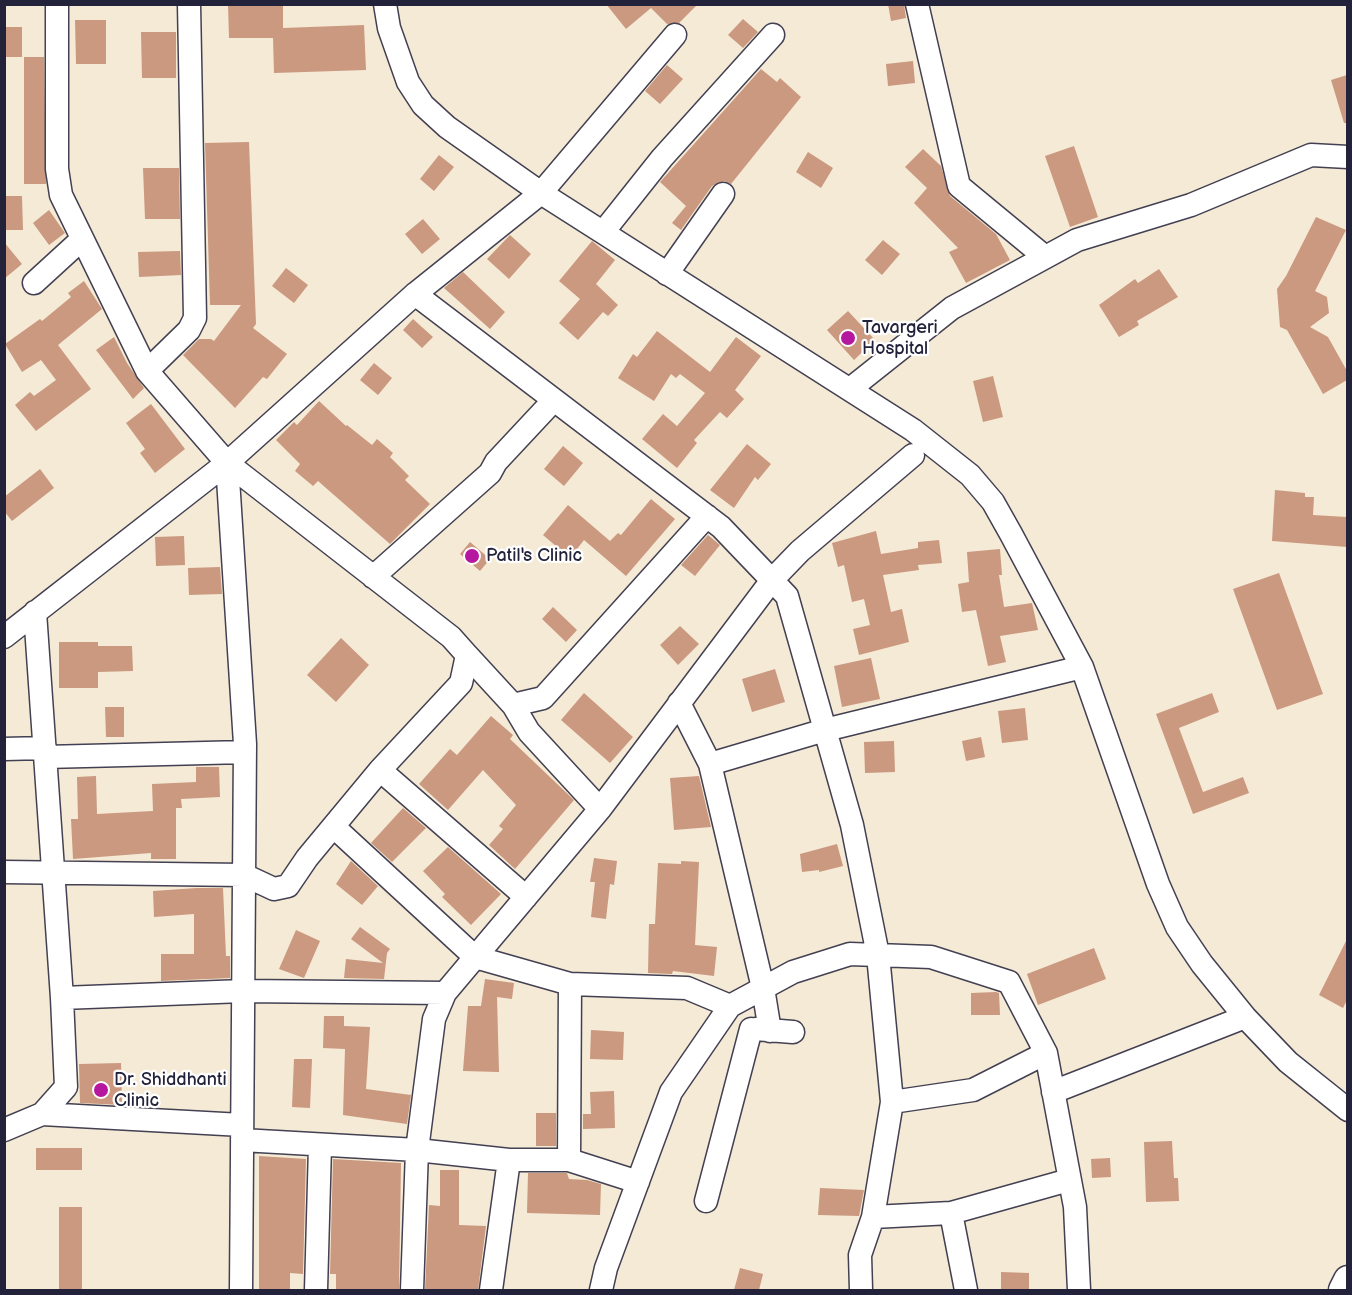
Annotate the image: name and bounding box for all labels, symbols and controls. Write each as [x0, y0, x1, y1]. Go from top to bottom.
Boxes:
place label: Tavargeri Hospital [862, 317, 938, 360]
marker: Tavargeri Hospital [839, 329, 857, 347]
place label: Patil's Clinic [486, 545, 582, 567]
marker: Patil's Clinic [463, 547, 481, 565]
place label: Dr. Shiddhanti Clinic [114, 1069, 227, 1112]
marker: Dr. Shiddhanti Clinic [92, 1081, 110, 1099]

